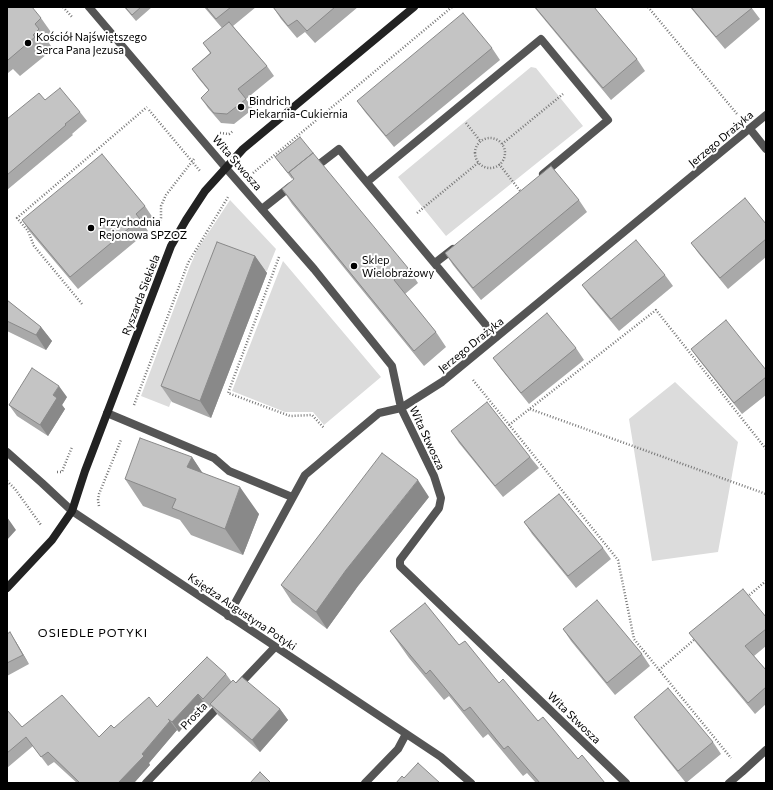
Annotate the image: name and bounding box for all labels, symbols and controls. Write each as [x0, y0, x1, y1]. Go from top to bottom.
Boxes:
place label: Kościół Najświętszego Serca Pana Jezusa [36, 30, 147, 56]
marker: Kościół Najświętszego Serca Pana Jezusa [23, 38, 33, 48]
place label: Bindrich Piekarnia-Cukiernia [249, 94, 348, 120]
marker: Bindrich Piekarnia-Cukiernia [236, 102, 246, 112]
street label: Jerzego Drażyka [686, 108, 756, 170]
street label: Wita Stwosza [210, 133, 264, 193]
place label: Przychodnia Rejonowa SPZOZ [99, 215, 187, 241]
marker: Przychodnia Rejonowa SPZOZ [86, 223, 96, 233]
street label: Ryszarda Siekiela [119, 253, 163, 337]
place label: Sklep Wielobrażowy [362, 253, 434, 279]
marker: Sklep Wielobrażowy [349, 261, 359, 271]
street label: Jerzego Drażyka [436, 315, 506, 375]
street label: Wita Stwosza [407, 404, 447, 472]
street label: Księdza Augustyna Potyki [185, 571, 299, 653]
district label: OSIEDLE POTYKI [38, 626, 148, 640]
street label: Wita Stwosza [545, 689, 603, 747]
street label: Prosta [178, 700, 210, 732]

